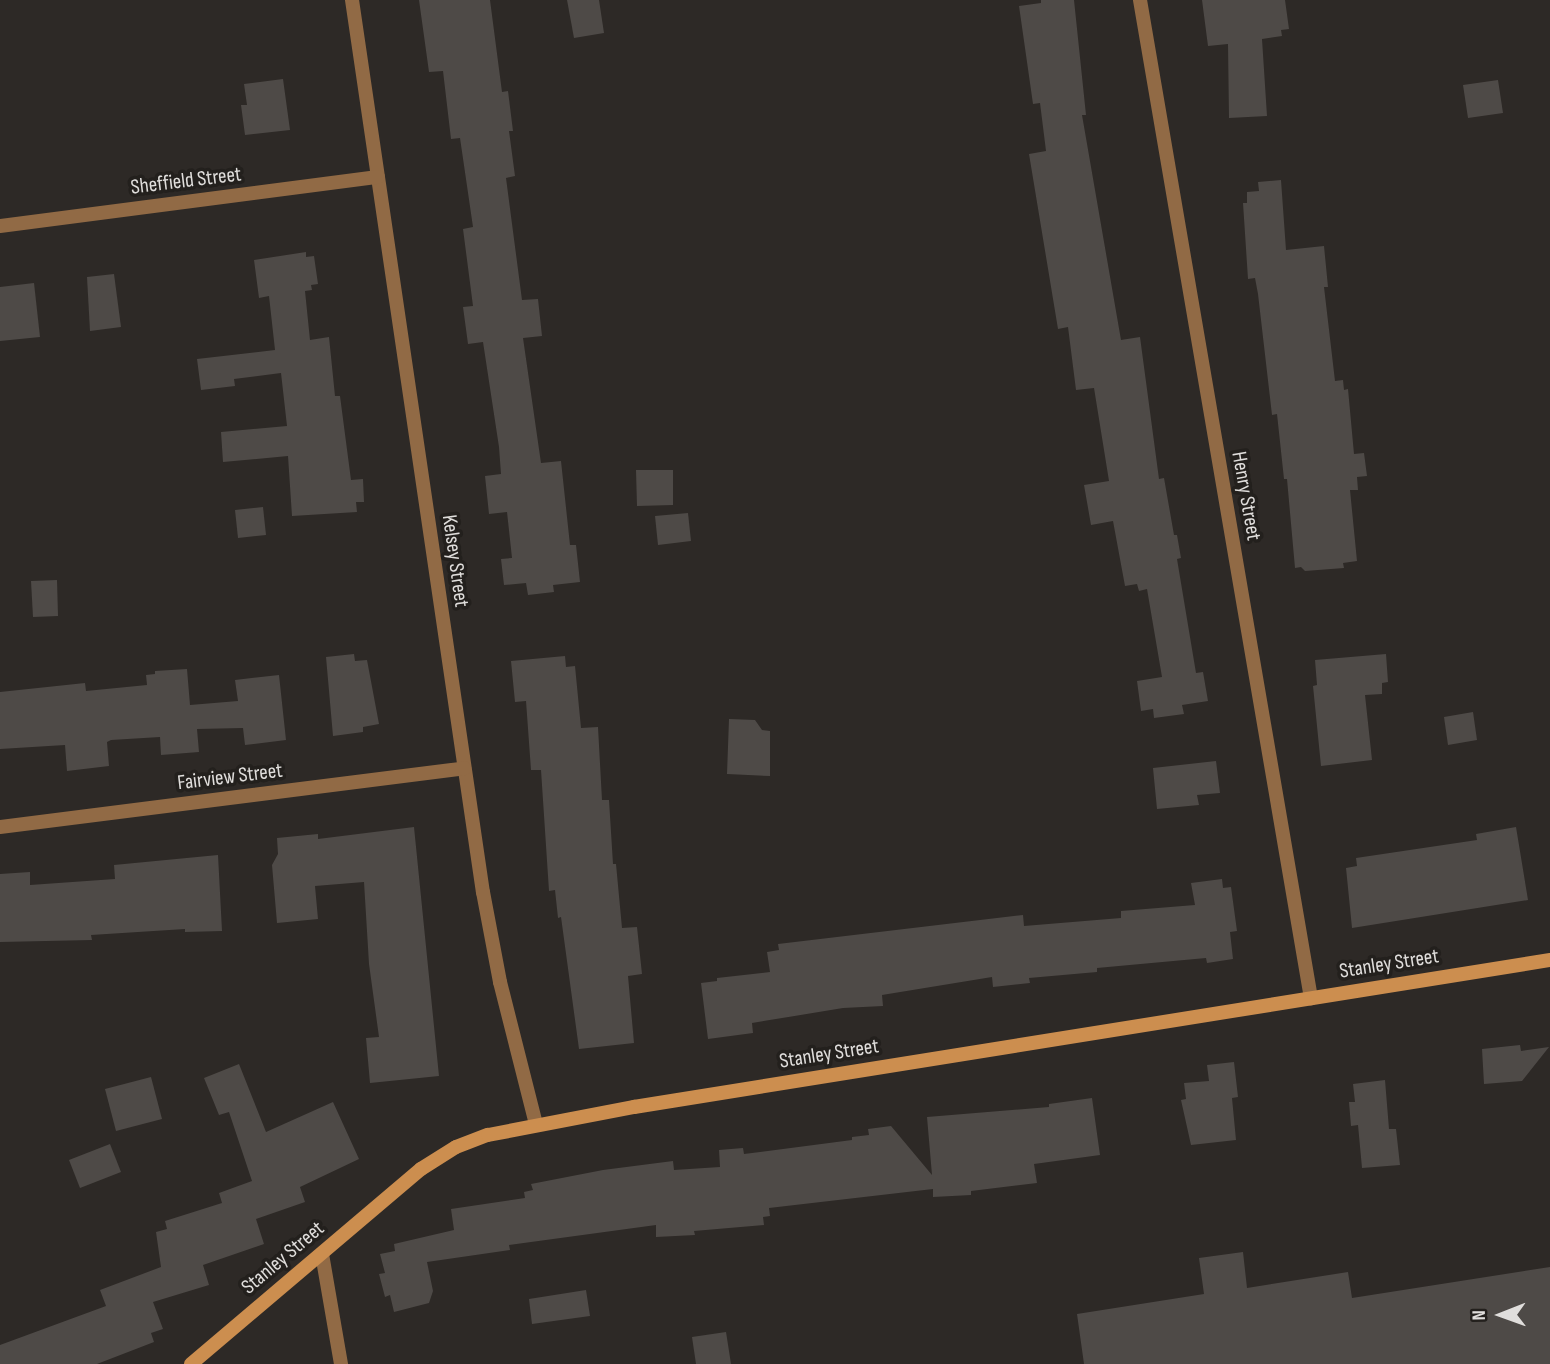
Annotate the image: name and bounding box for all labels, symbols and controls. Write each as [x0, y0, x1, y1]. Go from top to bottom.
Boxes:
street label: Sheffield Street [129, 162, 243, 200]
street label: Henry Street [1226, 449, 1266, 543]
street label: Kelsey Street [436, 513, 474, 609]
street label: Fairview Street [176, 758, 284, 796]
street label: Stanley Street [1337, 944, 1441, 984]
street label: Stanley Street [777, 1034, 881, 1074]
street label: Stanley Street [236, 1216, 330, 1300]
north arrow [1466, 1280, 1536, 1350]
text: N [1468, 1310, 1491, 1321]

